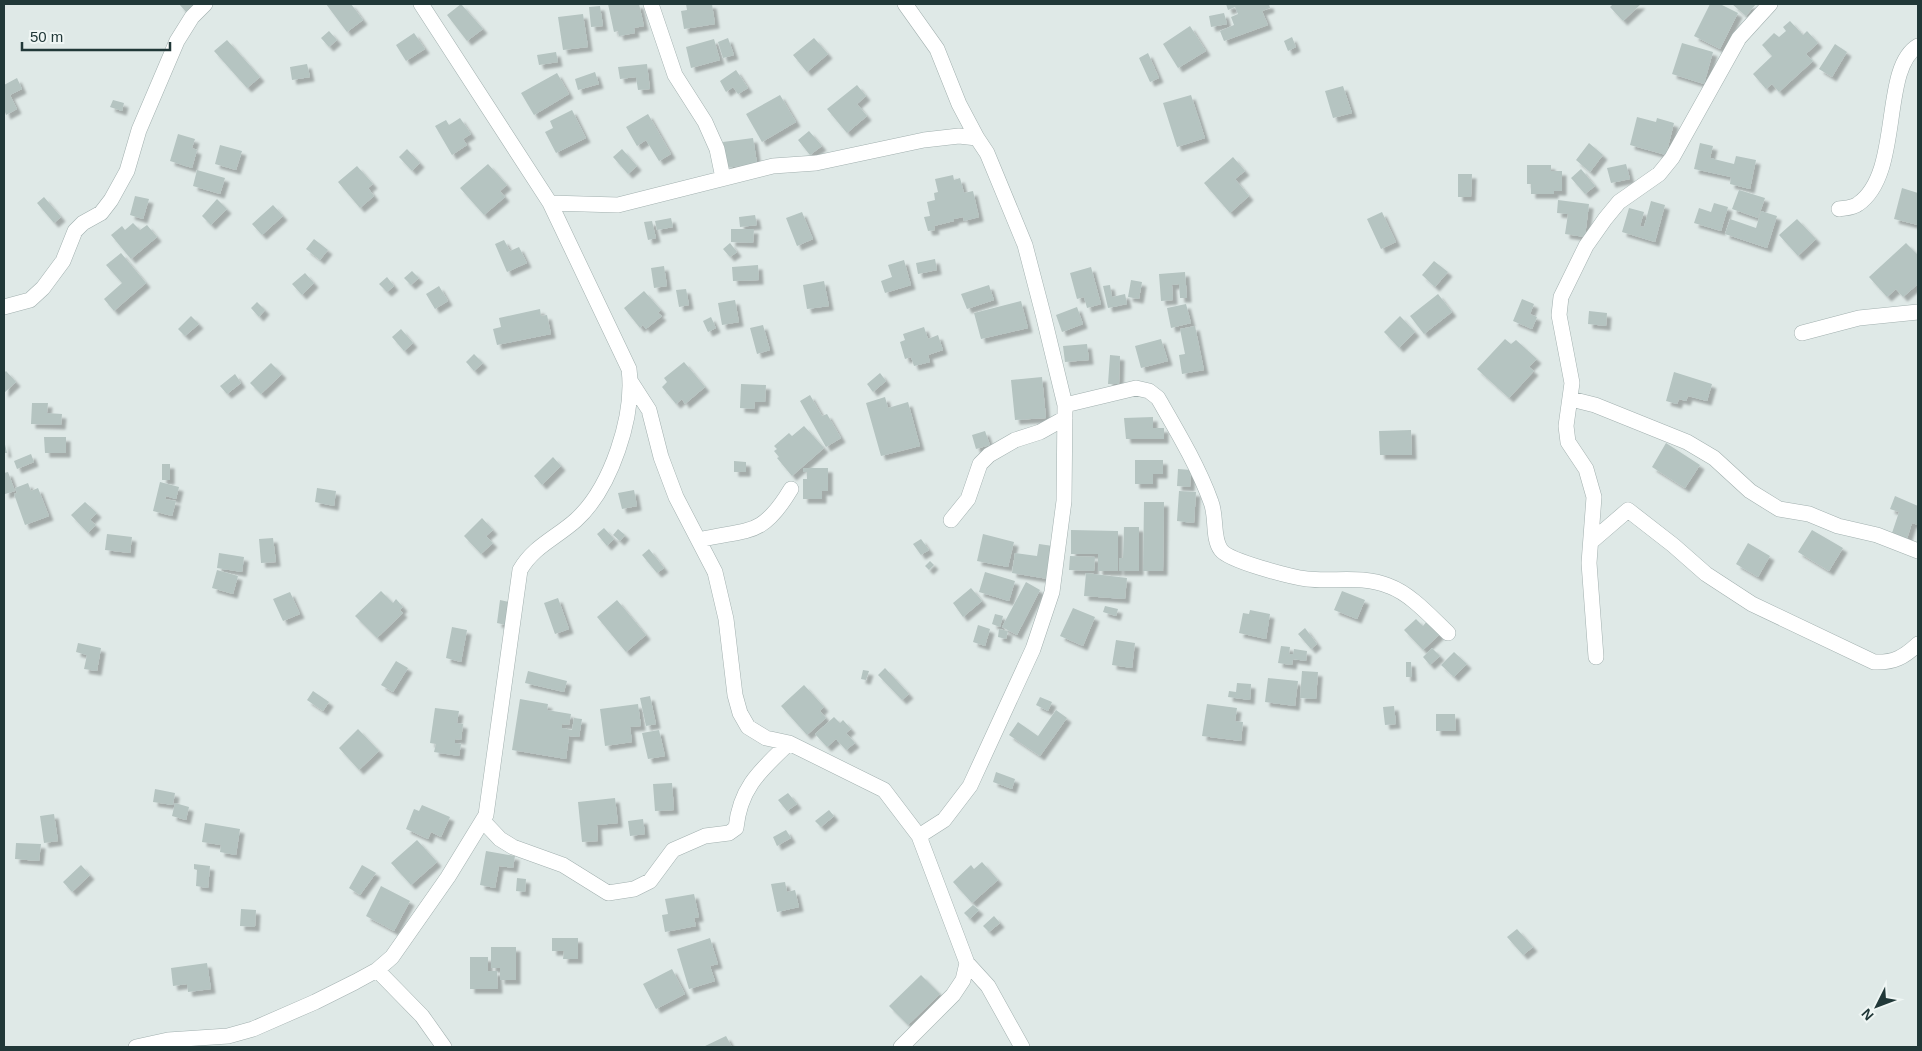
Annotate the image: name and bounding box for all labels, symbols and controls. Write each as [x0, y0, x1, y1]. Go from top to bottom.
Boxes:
scale bar [22, 20, 170, 52]
text: 50 m [30, 28, 63, 45]
north arrow [1852, 981, 1902, 1031]
text: N [1858, 1006, 1877, 1024]

